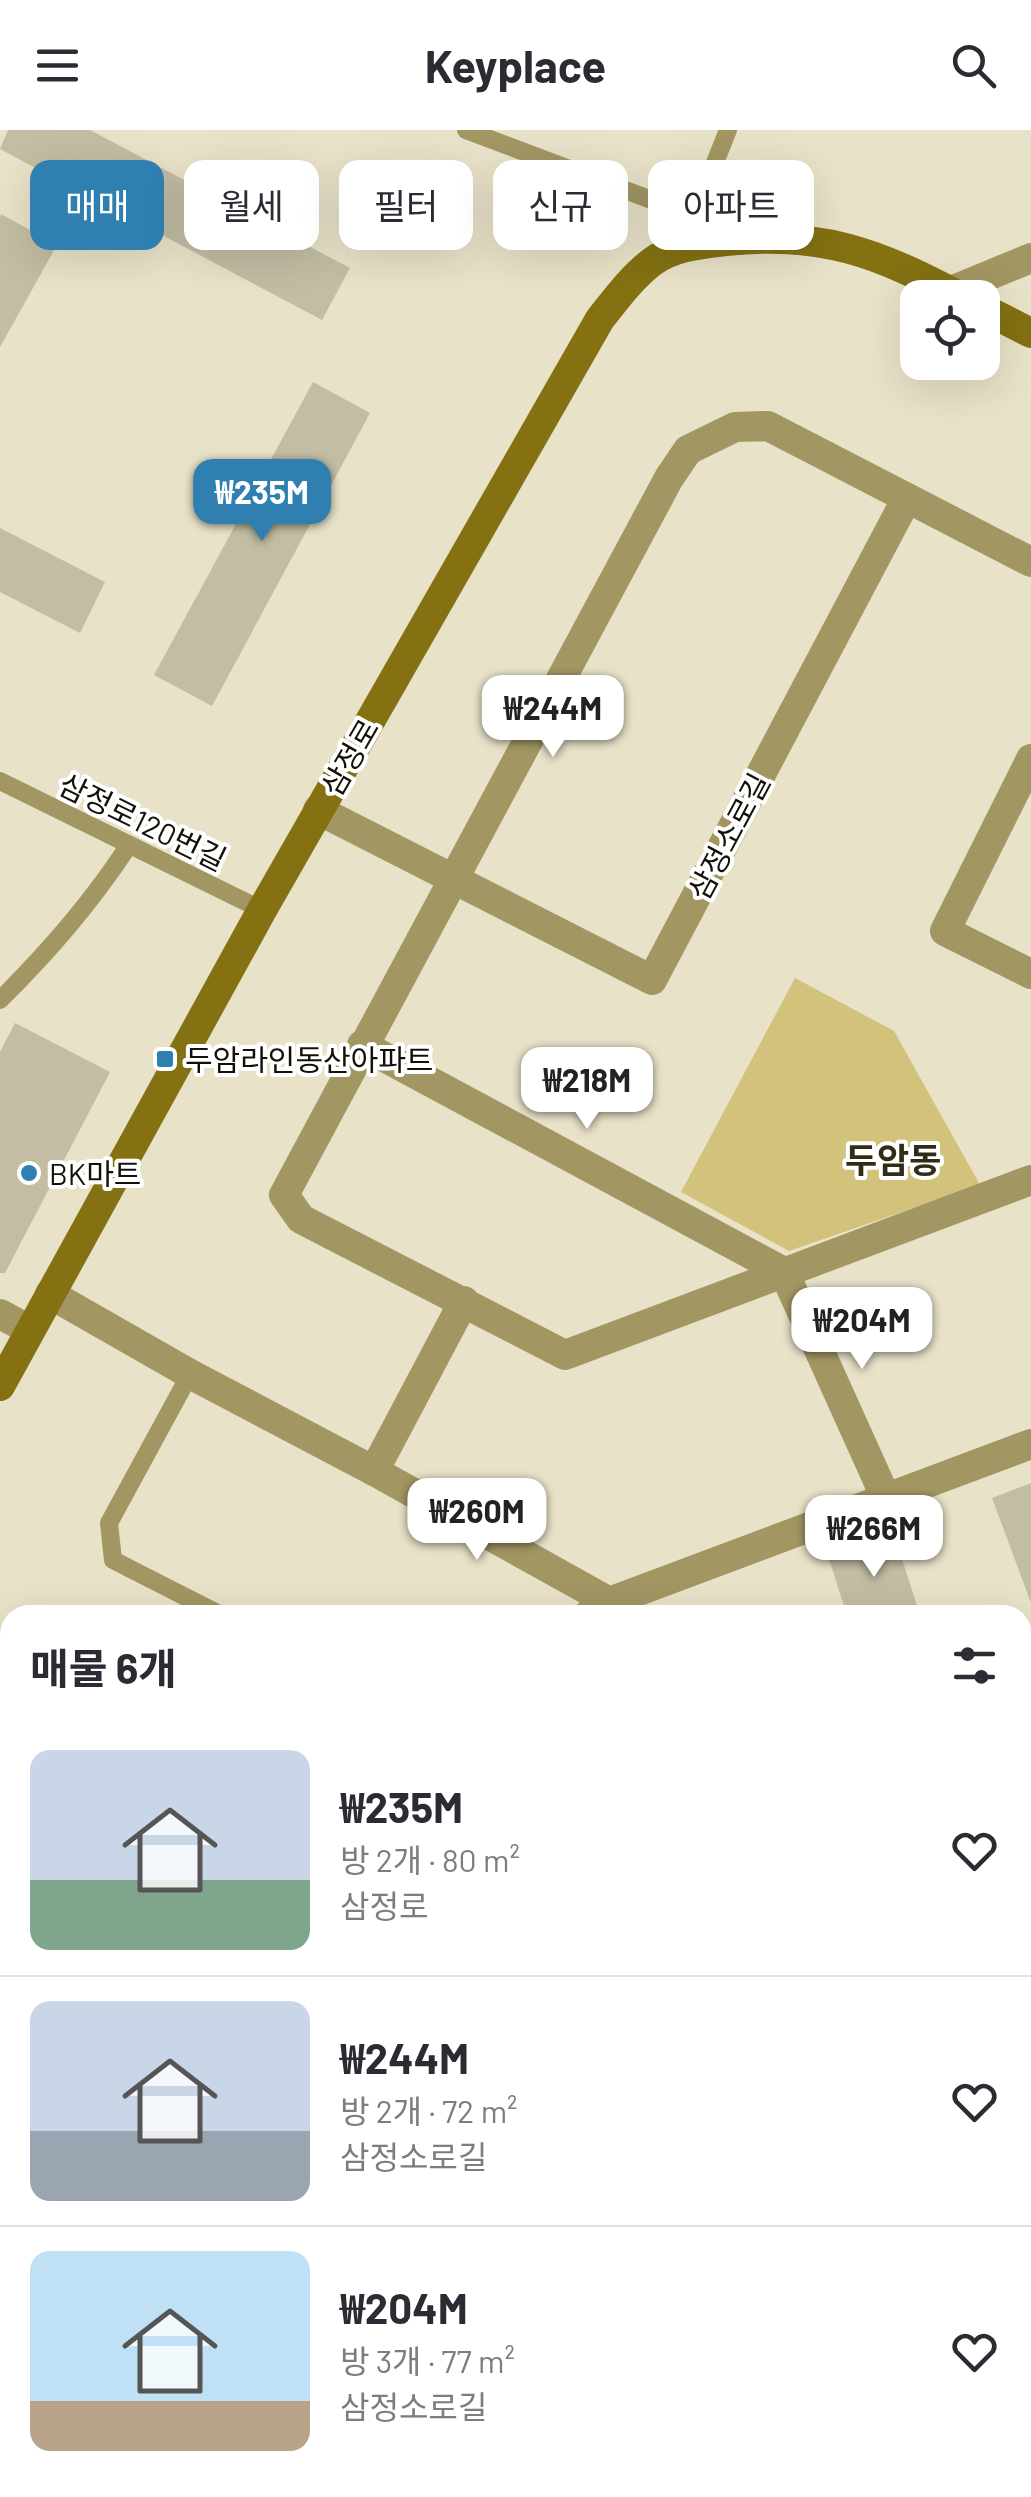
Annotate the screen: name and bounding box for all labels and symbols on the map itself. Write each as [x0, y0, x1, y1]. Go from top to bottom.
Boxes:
pin: ₩235M [192, 459, 332, 544]
pin: ₩244M [483, 675, 623, 760]
street label: 삼정로 [313, 712, 385, 802]
street label: 삼정로120번길 [54, 765, 232, 877]
street label: 삼정소로길 [680, 767, 776, 905]
place label: 두암라인동산아파트 [185, 1041, 433, 1077]
pin: ₩218M [517, 1047, 657, 1132]
marker: 두암라인동산아파트 [154, 1048, 176, 1070]
district label: 두암동 [845, 1138, 941, 1180]
place label: BK마트 [49, 1155, 141, 1191]
marker: BK마트 [18, 1162, 40, 1184]
pin: ₩204M [792, 1287, 932, 1372]
pin: ₩260M [407, 1478, 547, 1563]
pin: ₩266M [804, 1495, 944, 1580]

